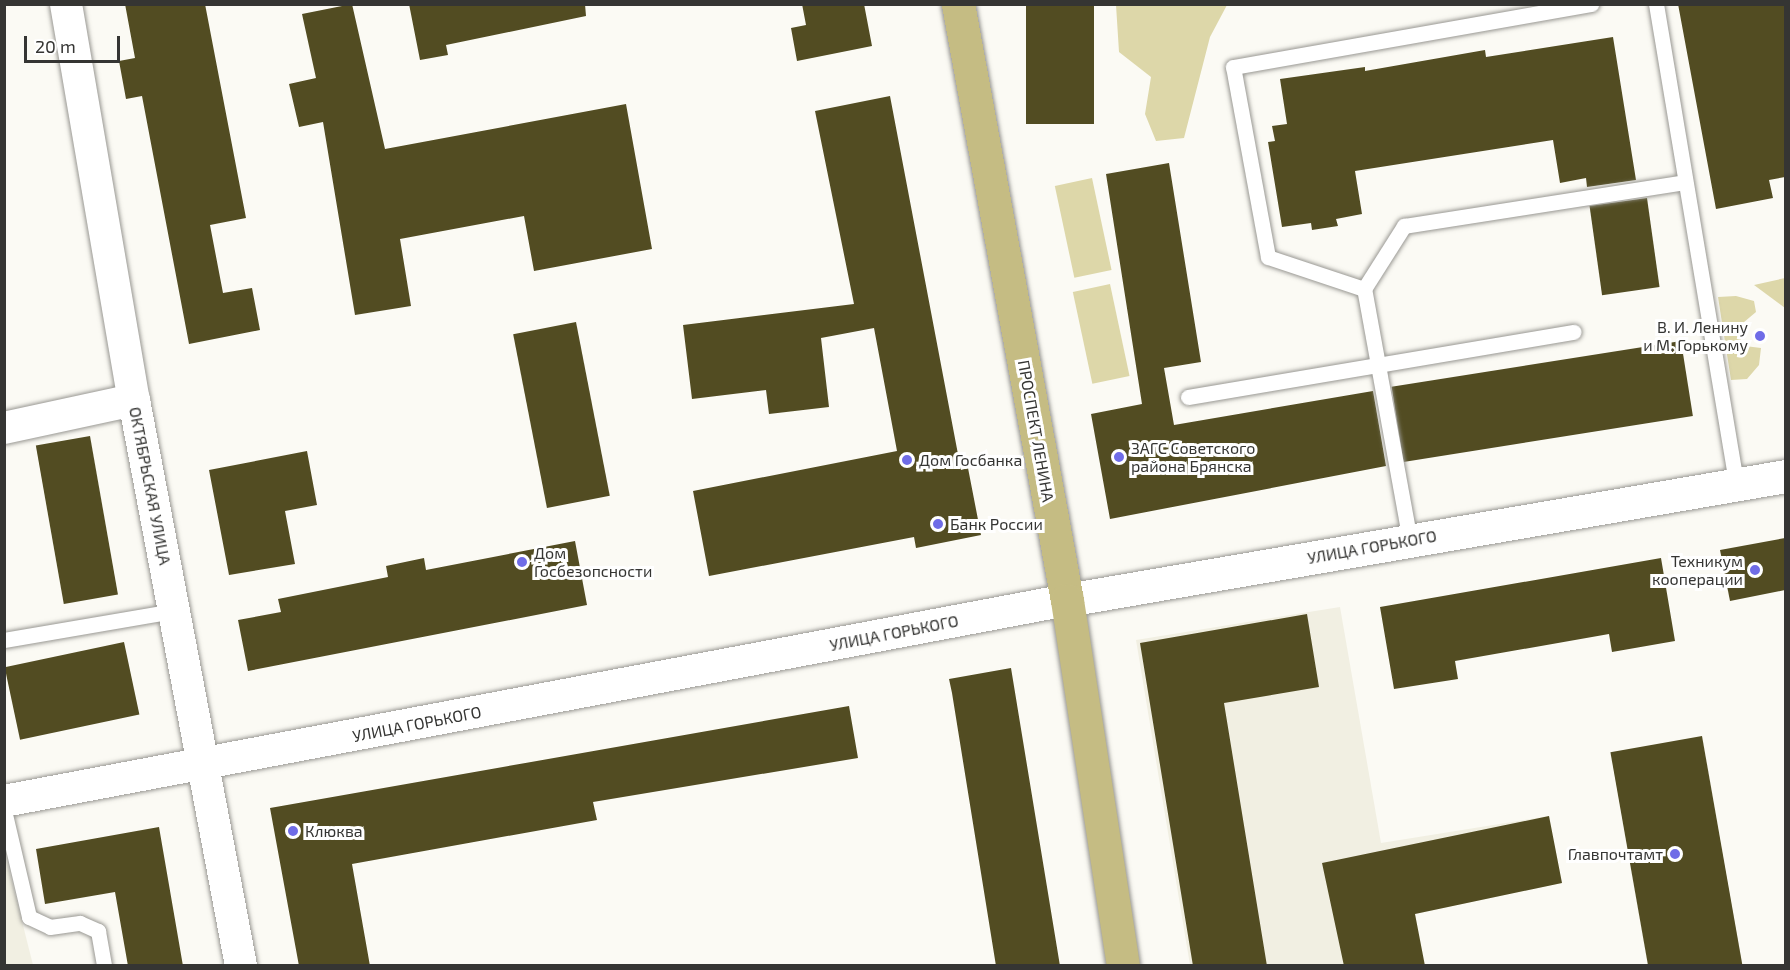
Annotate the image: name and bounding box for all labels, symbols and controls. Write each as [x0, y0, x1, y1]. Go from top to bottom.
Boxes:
scale bar [27, 24, 123, 62]
text: 20 m [35, 35, 76, 57]
place label: В. И. Ленину и М. Горькому [1643, 317, 1748, 355]
marker: В. И. Ленину и М. Горькому [1753, 329, 1767, 343]
street label: ПРОСПЕКТ ЛЕНИНА [1014, 359, 1058, 503]
street label: ОКТЯБРЬСКАЯ УЛИЦА [125, 405, 175, 567]
place label: ЗАГС Советского района Брянска [1131, 438, 1255, 476]
place label: Дом Госбанка [919, 450, 1022, 470]
marker: ЗАГС Советского района Брянска [1112, 450, 1126, 464]
marker: Дом Госбанка [900, 453, 914, 467]
place label: Банк России [950, 514, 1043, 534]
marker: Банк России [931, 517, 945, 531]
street label: УЛИЦА ГОРЬКОГО [1306, 526, 1438, 568]
place label: Дом Госбезопсности [534, 543, 652, 581]
place label: Техникум кооперации [1652, 551, 1743, 589]
marker: Дом Госбезопсности [515, 555, 529, 569]
marker: Техникум кооперации [1748, 563, 1762, 577]
street label: УЛИЦА ГОРЬКОГО [828, 611, 960, 655]
street label: УЛИЦА ГОРЬКОГО [351, 702, 483, 746]
place label: Клюква [305, 821, 363, 841]
marker: Клюква [286, 824, 300, 838]
place label: Главпочтамт [1568, 844, 1663, 864]
marker: Главпочтамт [1668, 847, 1682, 861]

